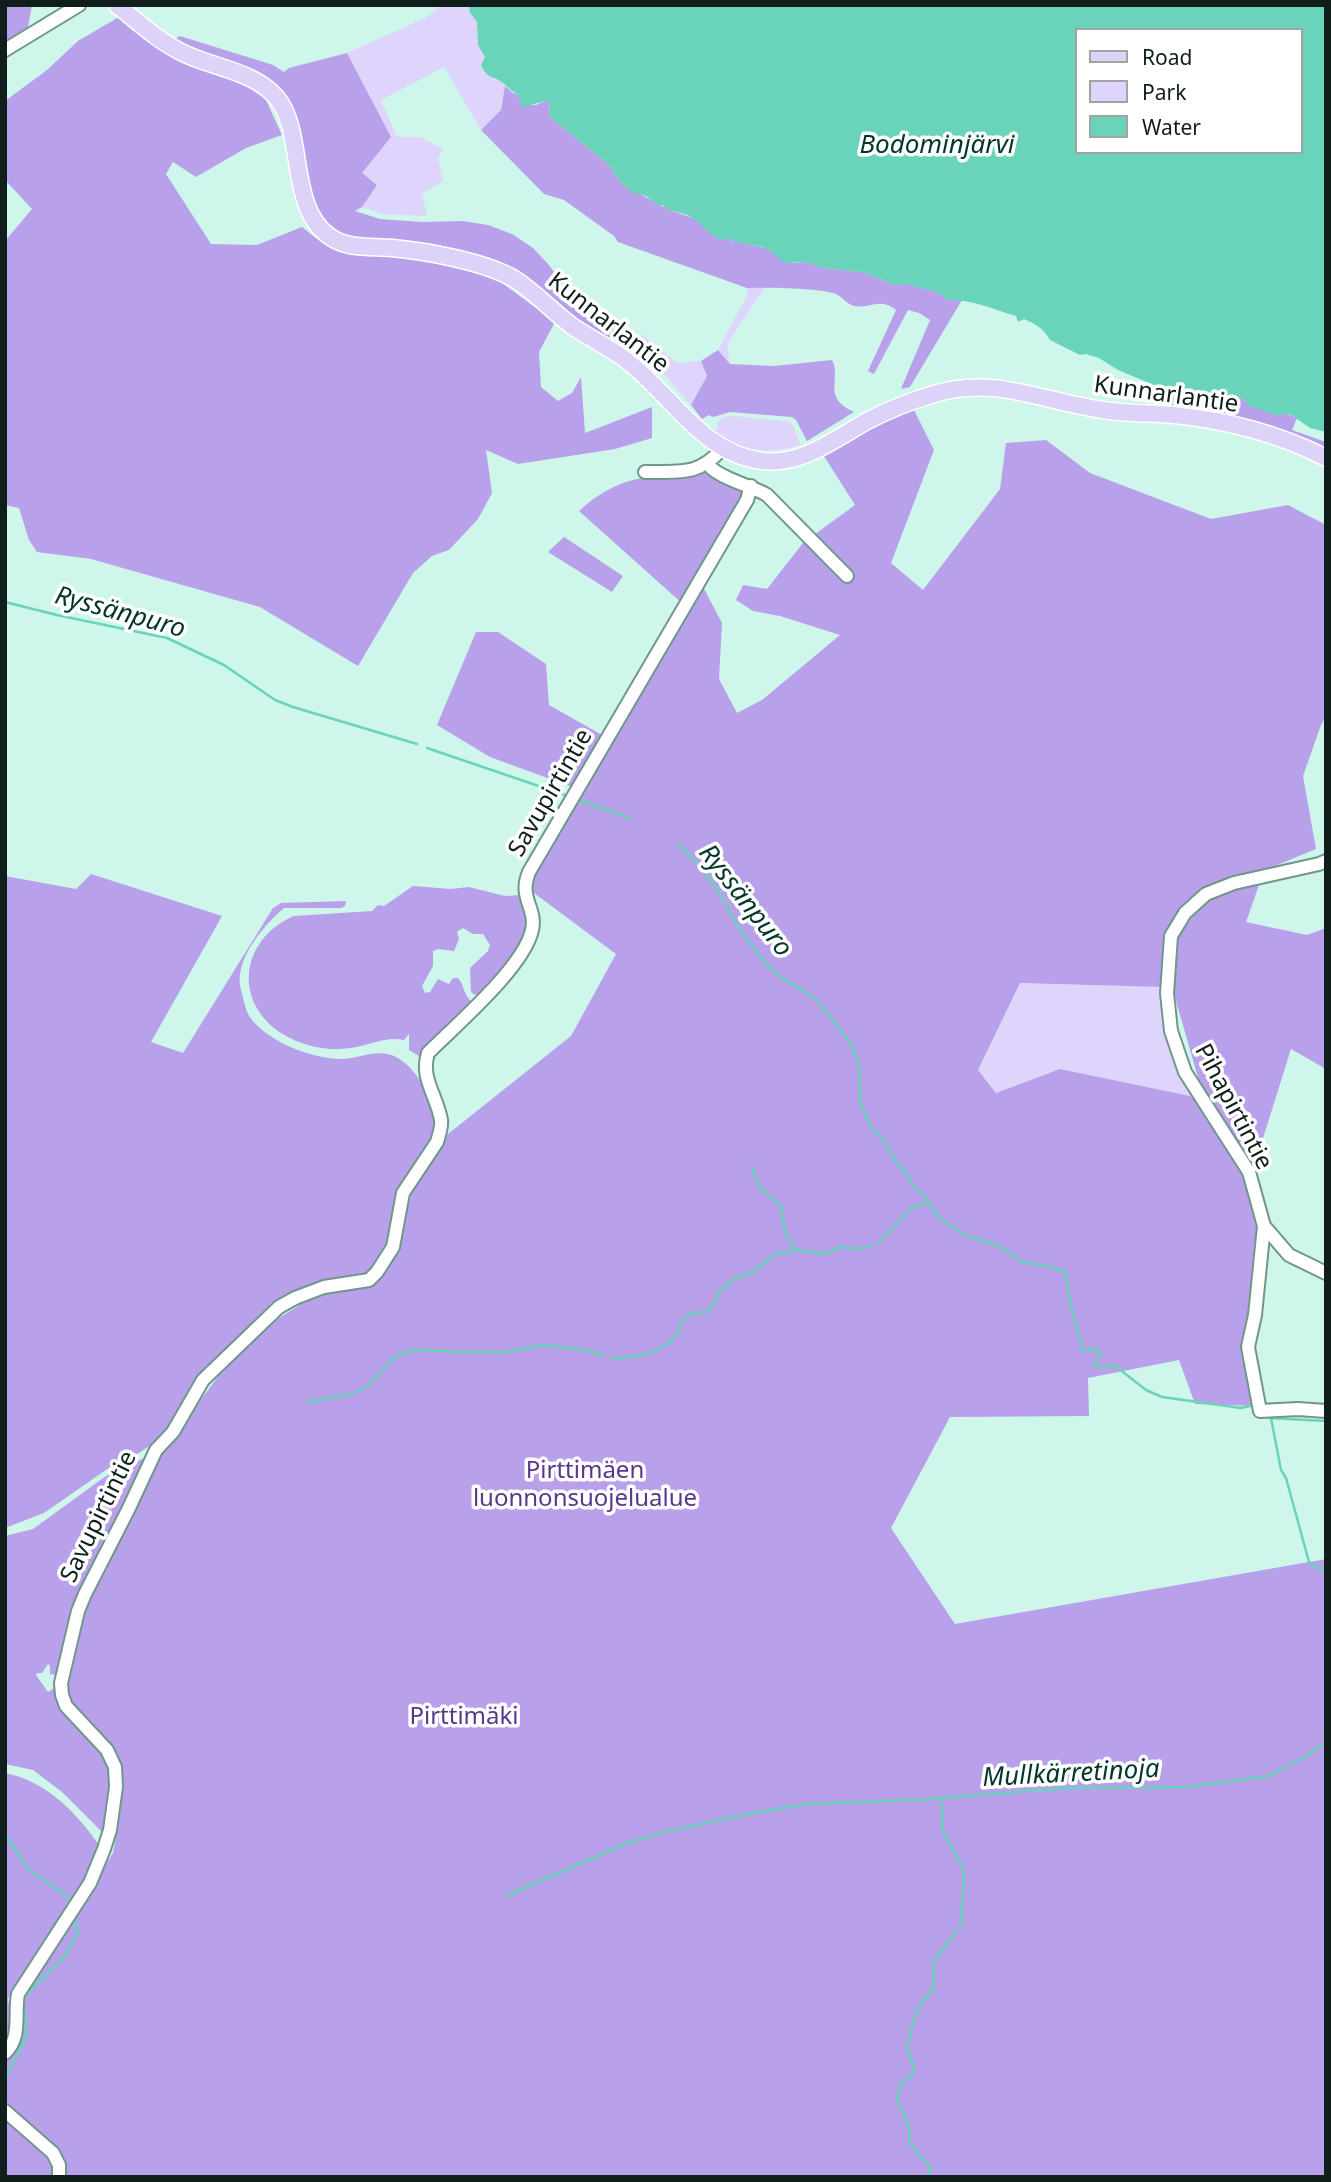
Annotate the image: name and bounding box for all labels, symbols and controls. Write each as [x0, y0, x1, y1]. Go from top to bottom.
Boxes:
legend [1076, 28, 1303, 154]
text: Road [1142, 43, 1192, 71]
text: Park [1142, 78, 1186, 106]
text: Water [1142, 113, 1201, 141]
water label: Bodominjärvi [859, 130, 1015, 162]
street label: Kunnarlantie [542, 267, 674, 379]
street label: Kunnarlantie [1092, 371, 1240, 419]
water label: Ryssänpuro [51, 581, 189, 645]
street label: Savupirtintie [503, 724, 599, 862]
water label: Ryssänpuro [691, 839, 799, 963]
street label: Pihapirtintie [1188, 1039, 1278, 1175]
street label: Savupirtintie [55, 1447, 143, 1587]
park label: Pirttimäen luonnonsuojelualue [473, 1457, 697, 1513]
park label: Pirttimäki [409, 1703, 519, 1731]
water label: Mullkärretinoja [981, 1754, 1161, 1794]

